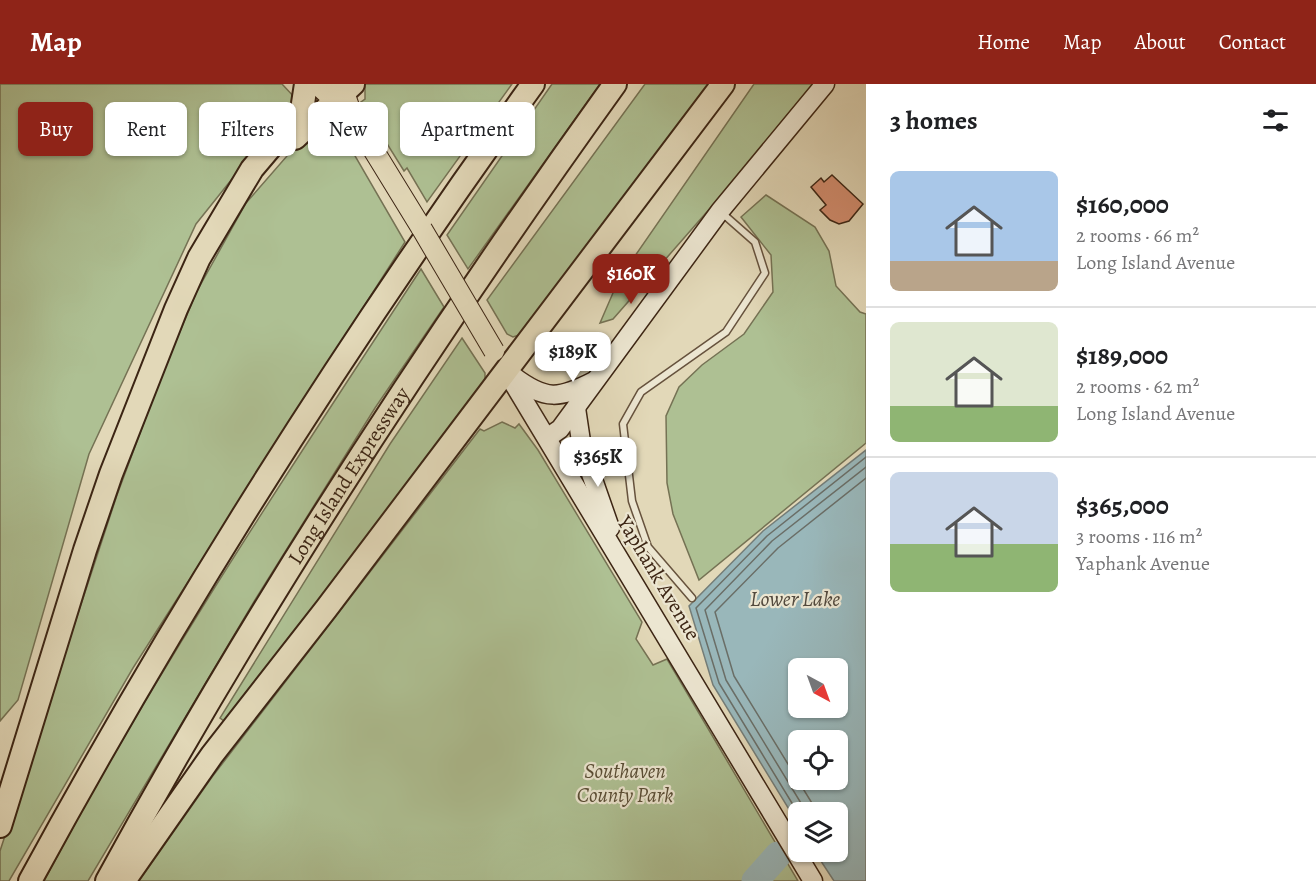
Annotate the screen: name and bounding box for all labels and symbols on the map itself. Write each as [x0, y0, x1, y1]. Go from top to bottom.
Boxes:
pin: $160K [589, 254, 673, 305]
pin: $189K [531, 332, 615, 383]
street label: Long Island Expressway [281, 381, 416, 570]
pin: $365K [556, 437, 640, 488]
street label: Yaphank Avenue [610, 510, 707, 645]
water label: Lower Lake [750, 584, 840, 614]
north arrow [788, 658, 848, 718]
park label: Southaven County Park [577, 757, 673, 809]

